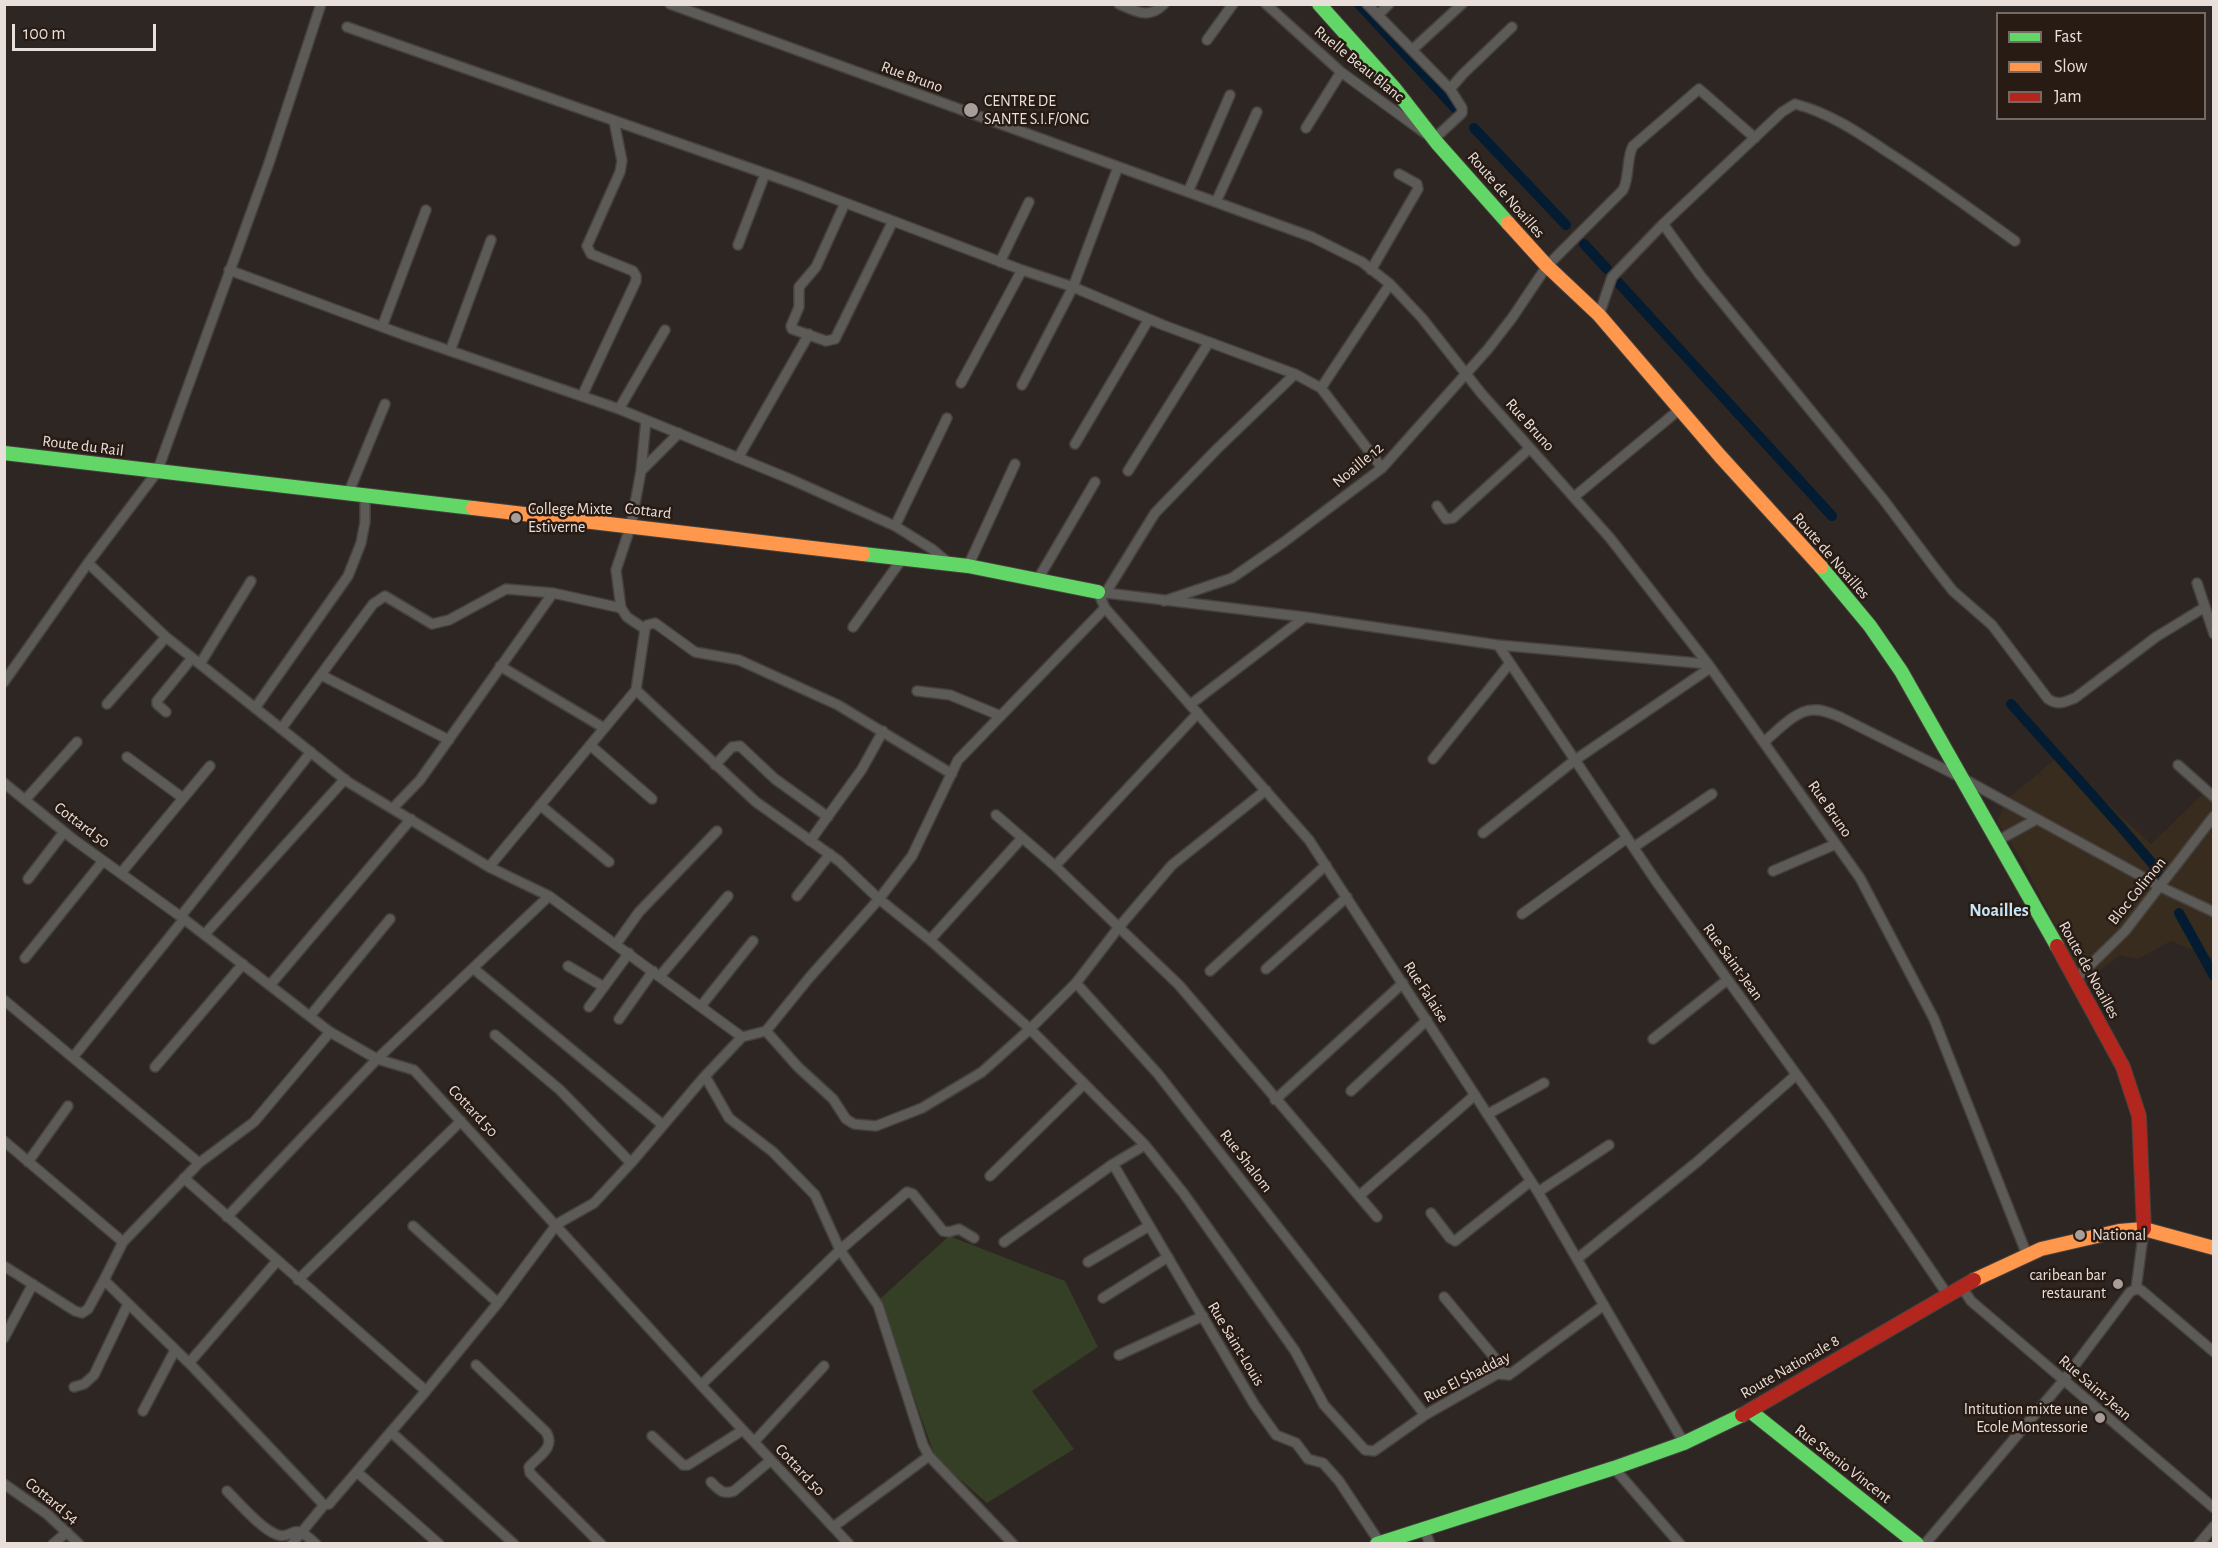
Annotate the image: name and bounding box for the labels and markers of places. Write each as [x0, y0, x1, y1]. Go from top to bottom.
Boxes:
place label: CENTRE DE SANTE S.I.F/ONG [984, 91, 1089, 129]
marker: CENTRE DE SANTE S.I.F/ONG [962, 101, 980, 119]
place label: College Mixte Estiverne [528, 499, 612, 537]
marker: College Mixte Estiverne [509, 511, 523, 525]
place label: National [2092, 1225, 2146, 1245]
marker: National [2073, 1228, 2087, 1242]
place label: caribean bar restaurant [2029, 1265, 2106, 1303]
marker: caribean bar restaurant [2111, 1277, 2125, 1291]
place label: Intitution mixte une Ecole Montessorie [1964, 1399, 2088, 1437]
marker: Intitution mixte une Ecole Montessorie [2093, 1411, 2107, 1425]

